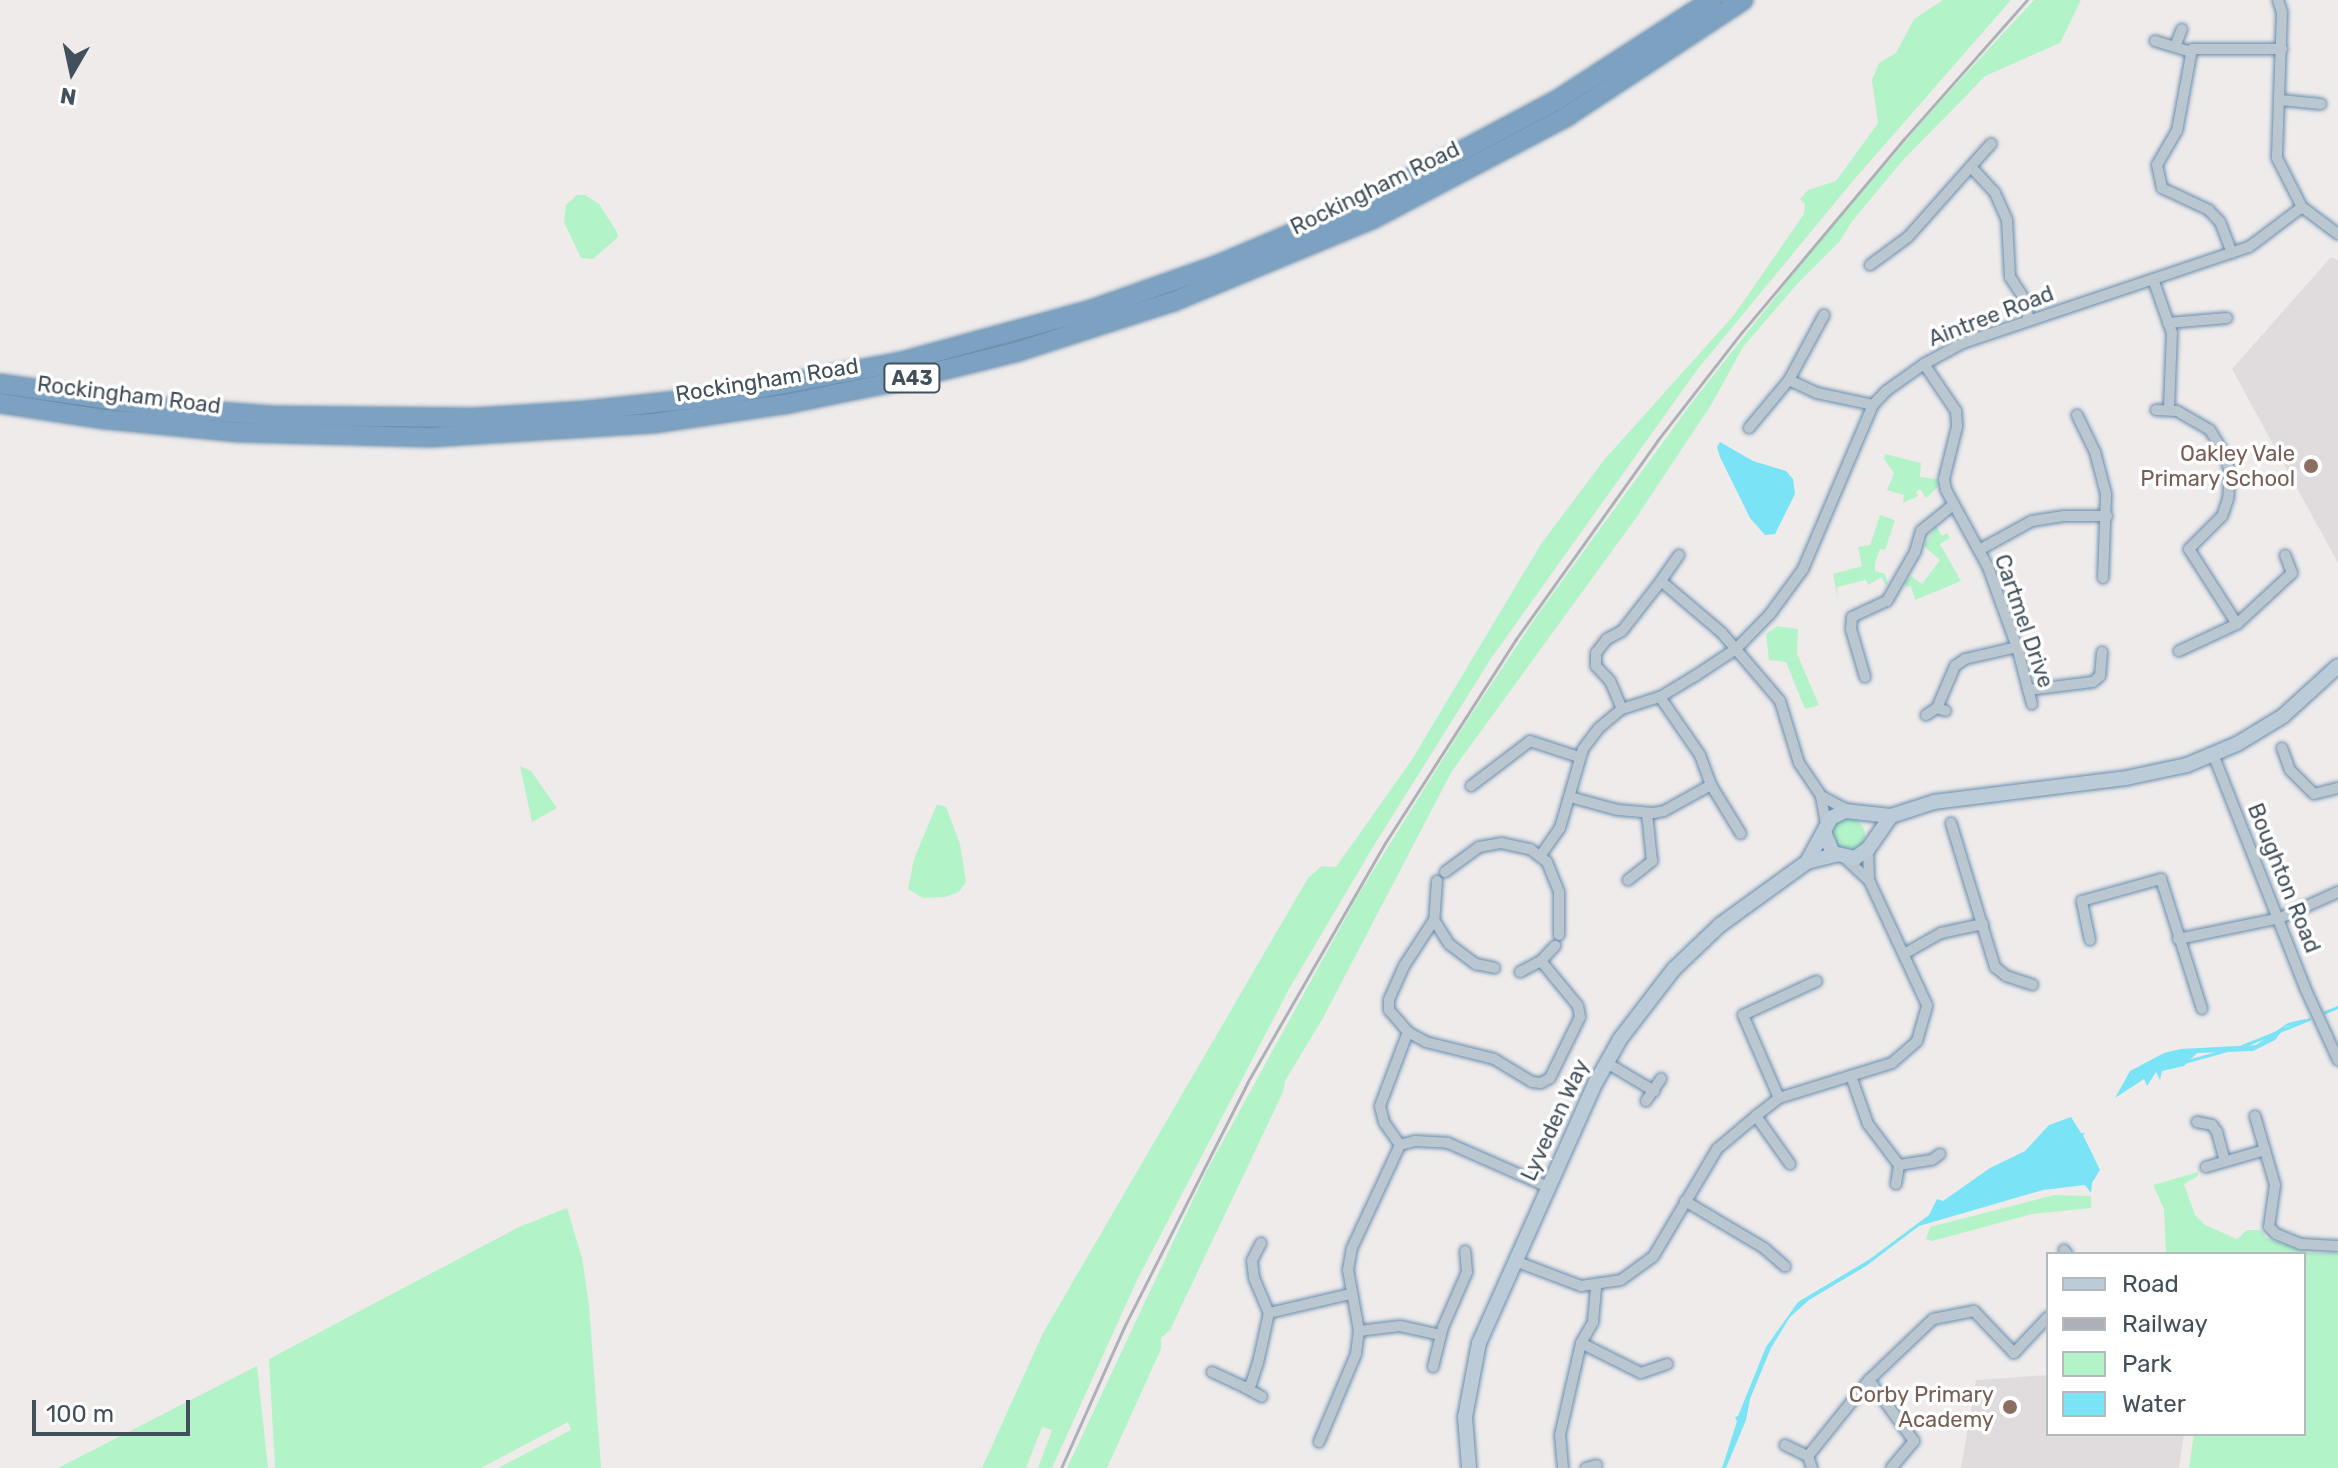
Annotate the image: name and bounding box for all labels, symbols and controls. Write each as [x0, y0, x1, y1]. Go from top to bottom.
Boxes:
north arrow [32, 32, 112, 112]
text: N [58, 82, 78, 111]
street label: Rockingham Road [1286, 136, 1464, 240]
street label: Aintree Road [1925, 280, 2057, 352]
street label: Rockingham Road [674, 353, 860, 407]
road number: A43 [882, 362, 942, 394]
street label: Rockingham Road [36, 371, 222, 419]
place label: Oakley Vale Primary School [2140, 440, 2295, 492]
marker: Oakley Vale Primary School [2302, 457, 2320, 475]
street label: Cartmel Drive [1989, 551, 2059, 691]
street label: Boughton Road [2242, 799, 2326, 957]
street label: Lyveden Way [1515, 1055, 1595, 1185]
legend [2046, 1252, 2306, 1436]
text: Road [2122, 1270, 2179, 1298]
text: Railway [2122, 1310, 2208, 1338]
text: Park [2122, 1350, 2172, 1378]
place label: Corby Primary Academy [1848, 1381, 1994, 1432]
scale bar [36, 1384, 194, 1434]
text: Water [2122, 1390, 2186, 1418]
marker: Corby Primary Academy [2001, 1398, 2019, 1416]
text: 100 m [46, 1400, 114, 1428]

